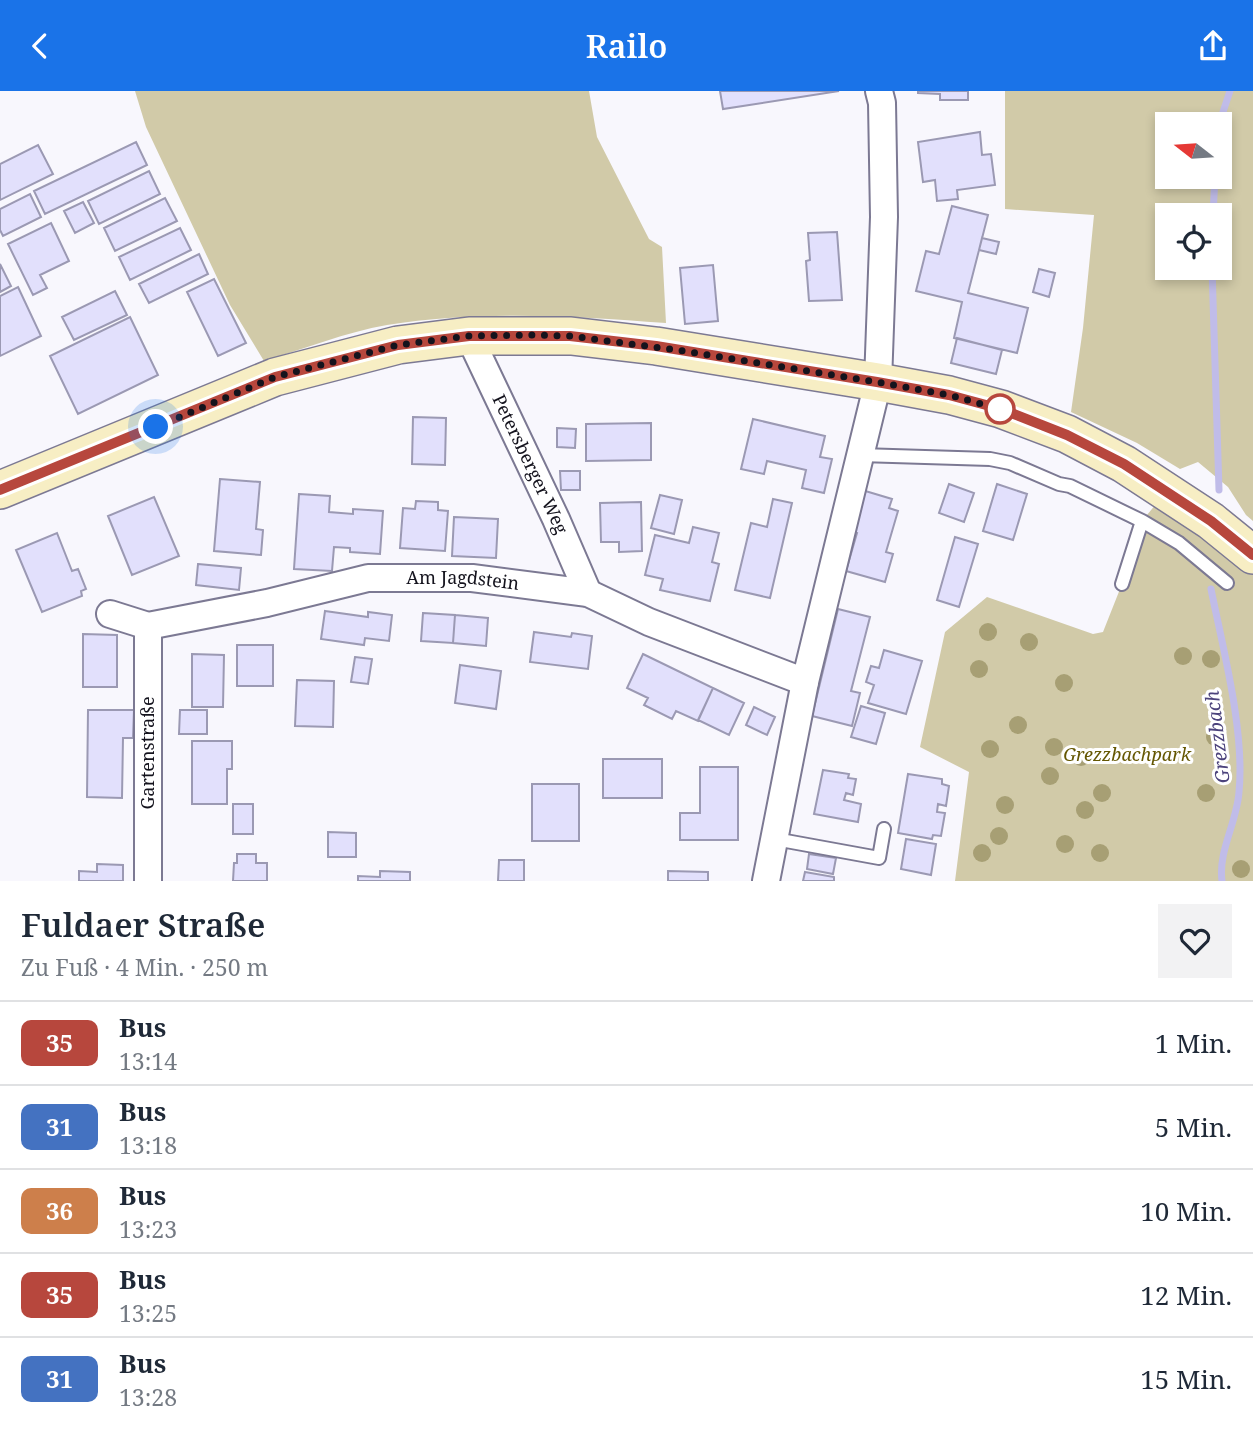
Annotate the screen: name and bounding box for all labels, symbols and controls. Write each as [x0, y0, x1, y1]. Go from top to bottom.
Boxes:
text: Railo [586, 24, 667, 67]
icon: back [21, 27, 59, 65]
icon: share [1194, 27, 1232, 65]
north arrow [1155, 112, 1232, 189]
map controls [1155, 112, 1232, 280]
button: locate [1155, 203, 1232, 280]
street label: Petersberger Weg [487, 390, 574, 538]
unlabelled marker [985, 394, 1015, 424]
your location [138, 409, 173, 444]
street label: Am Jagdstein [406, 564, 521, 595]
water label: Grezzbach [1198, 689, 1236, 785]
street label: Gartenstraße [135, 696, 159, 810]
park label: Grezzbachpark [1063, 742, 1192, 766]
text: Fuldaer Straße [21, 902, 265, 947]
button: heart [1158, 904, 1232, 978]
text: Zu Fuß · 4 Min. · 250 m [21, 951, 268, 983]
text: Bus [119, 1009, 166, 1045]
text: 1 Min. [1155, 1025, 1232, 1061]
text: 35 [46, 1026, 73, 1059]
text: 13:14 [119, 1045, 177, 1077]
text: Bus [119, 1093, 166, 1129]
text: 5 Min. [1155, 1109, 1232, 1145]
text: 31 [46, 1110, 73, 1143]
text: 13:18 [119, 1129, 177, 1161]
text: Bus [119, 1177, 166, 1213]
text: 10 Min. [1140, 1193, 1232, 1229]
text: 36 [46, 1194, 73, 1227]
text: 13:23 [119, 1213, 177, 1245]
text: Bus [119, 1261, 166, 1297]
text: 12 Min. [1140, 1277, 1232, 1313]
text: 35 [46, 1278, 73, 1311]
text: 13:25 [119, 1297, 177, 1329]
text: Bus [119, 1345, 166, 1381]
text: 15 Min. [1140, 1361, 1232, 1397]
text: 31 [46, 1362, 73, 1395]
text: 13:28 [119, 1381, 177, 1413]

